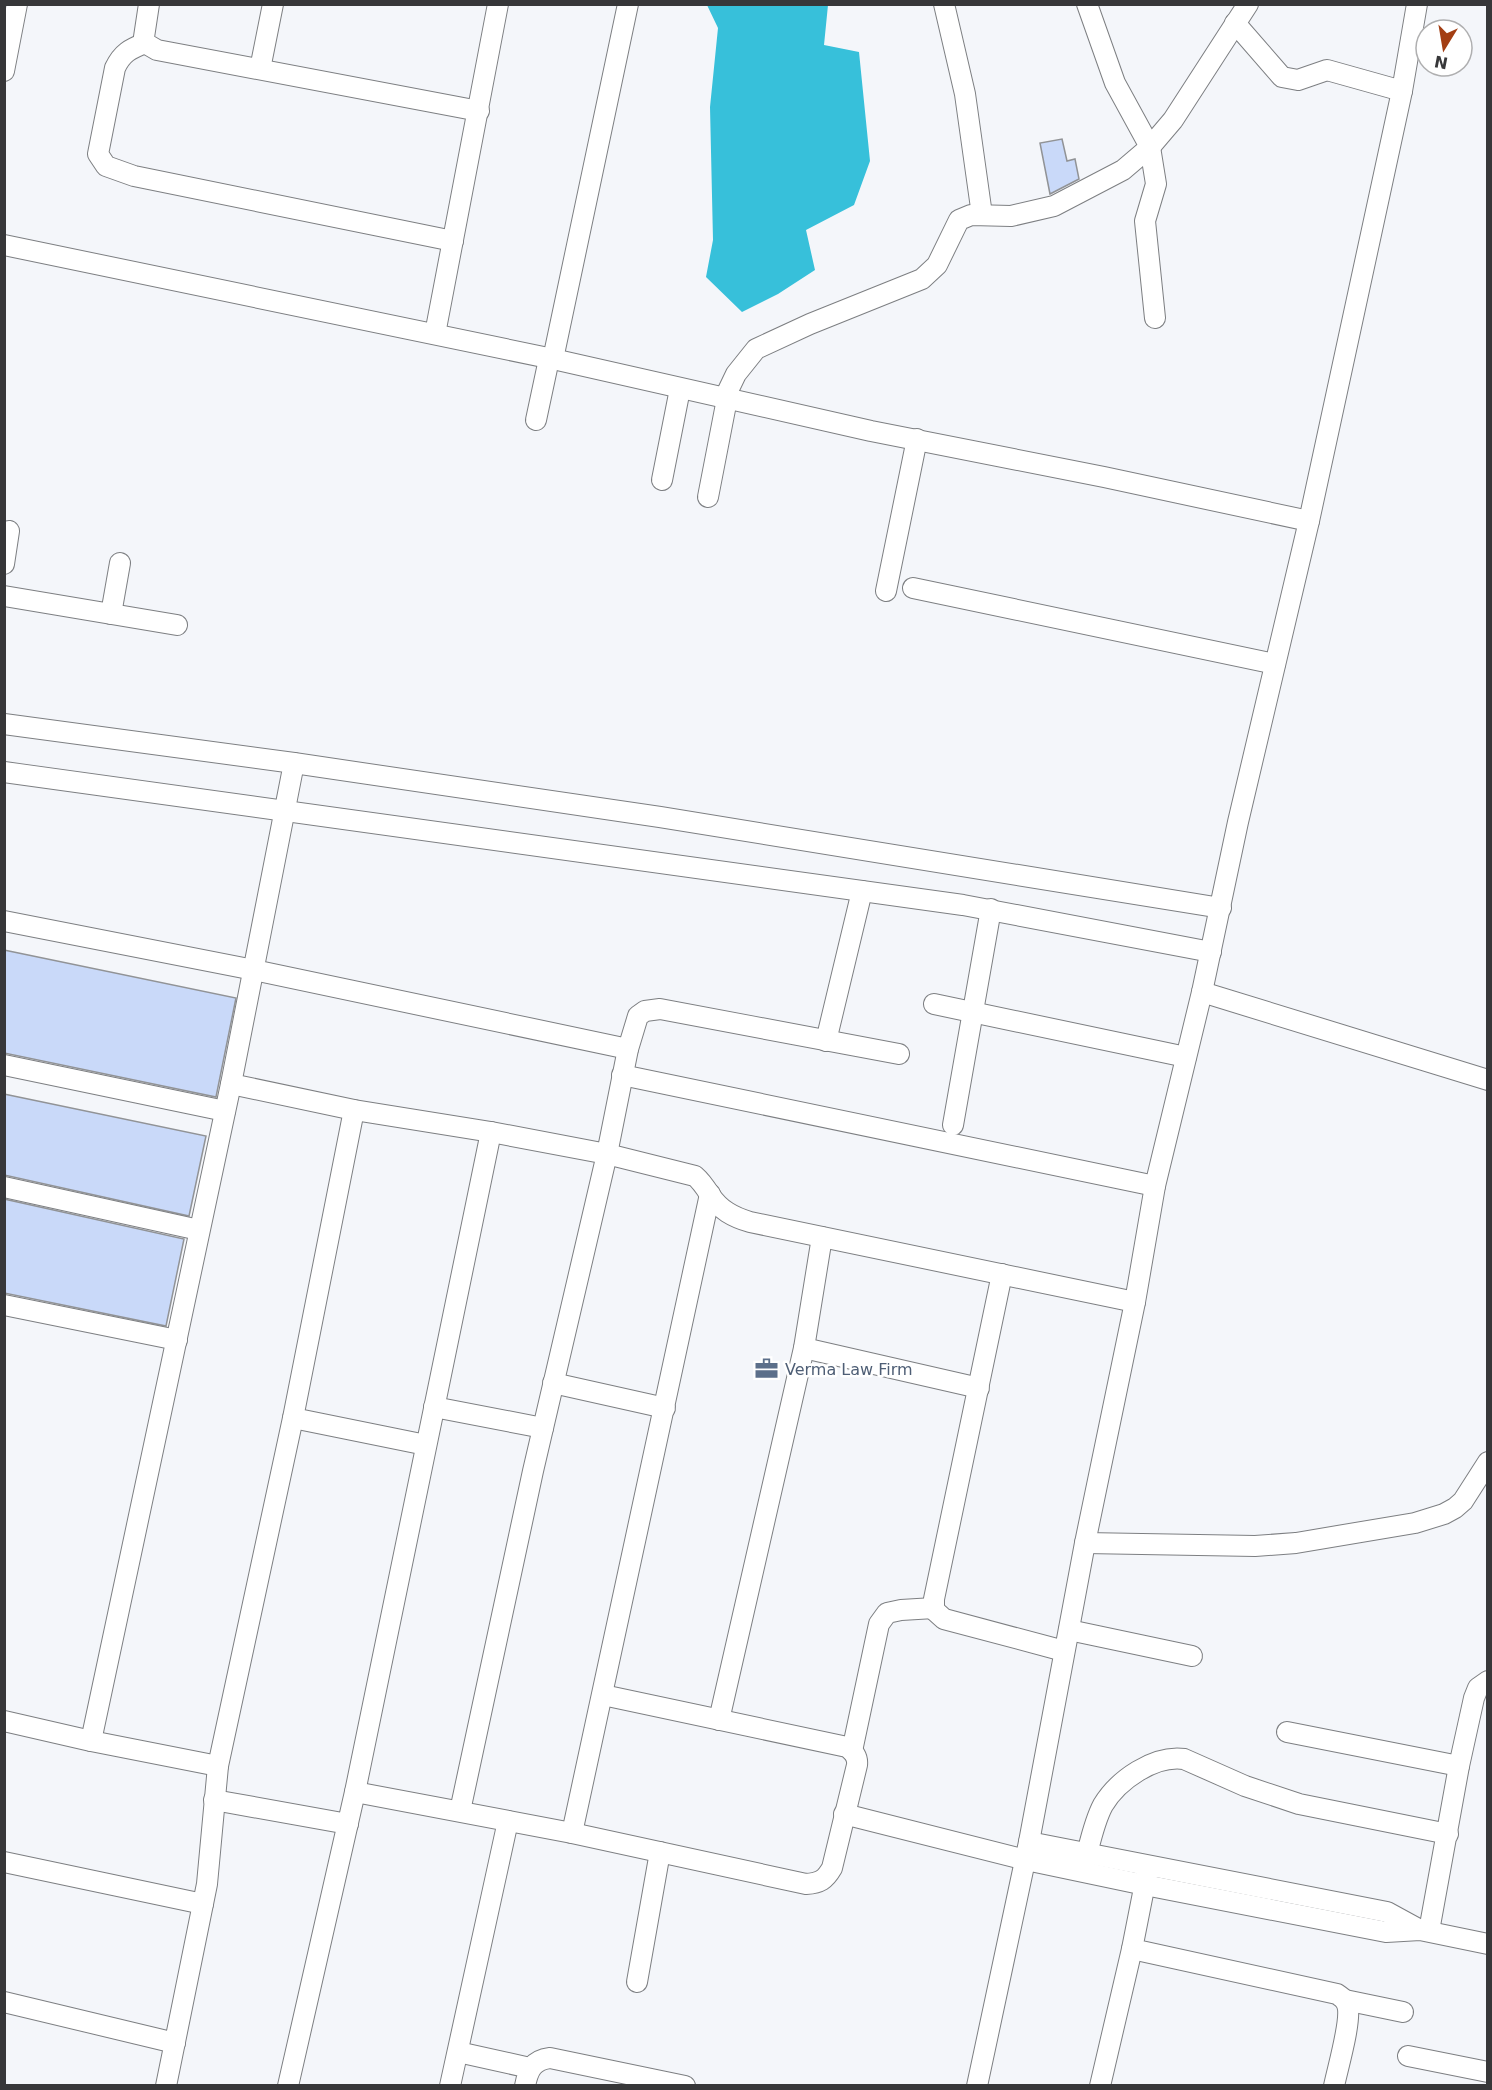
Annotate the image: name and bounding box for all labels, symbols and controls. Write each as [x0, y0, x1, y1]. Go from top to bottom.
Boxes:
north arrow [1414, 18, 1474, 78]
text: N [1433, 52, 1450, 73]
office icon: Verma Law Firm [754, 1356, 780, 1382]
place label: Verma Law Firm [785, 1360, 913, 1379]

